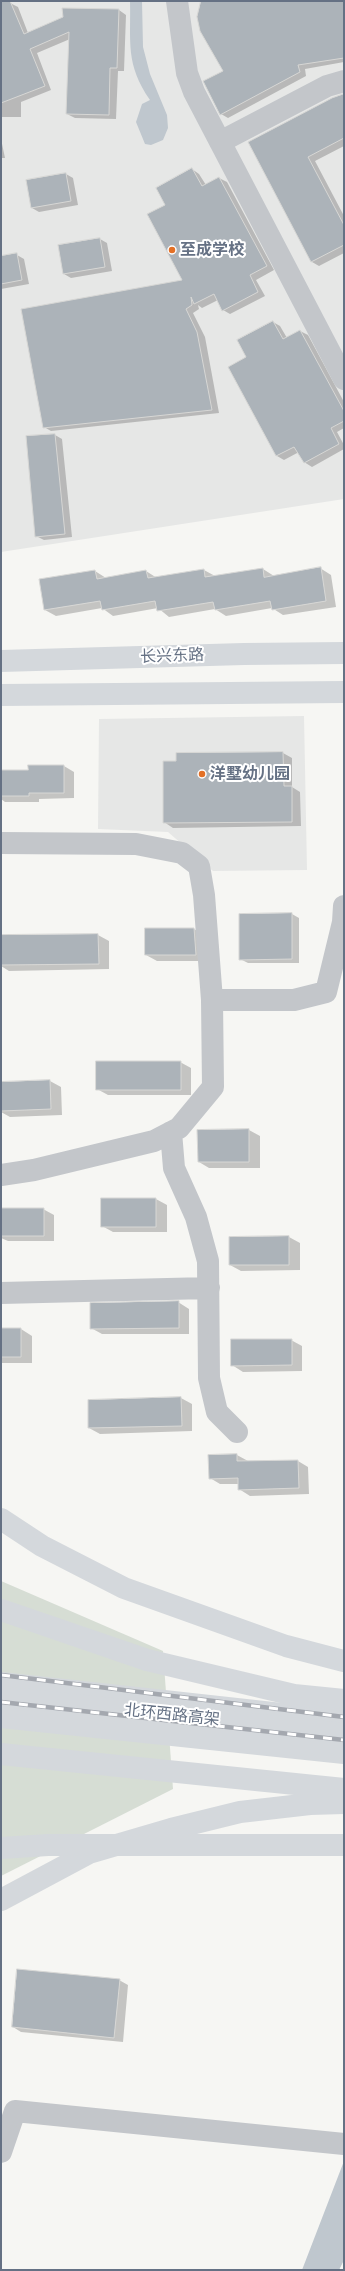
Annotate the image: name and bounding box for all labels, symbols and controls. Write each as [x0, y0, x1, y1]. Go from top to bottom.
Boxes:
place label: 至成学校 [180, 240, 244, 260]
marker: 至成学校 [167, 245, 177, 255]
street label: 长兴东路 [140, 645, 204, 667]
place label: 洋墅幼儿园 [210, 764, 290, 784]
marker: 洋墅幼儿园 [197, 769, 207, 779]
street label: 北环西路高架 [123, 1700, 221, 1730]

